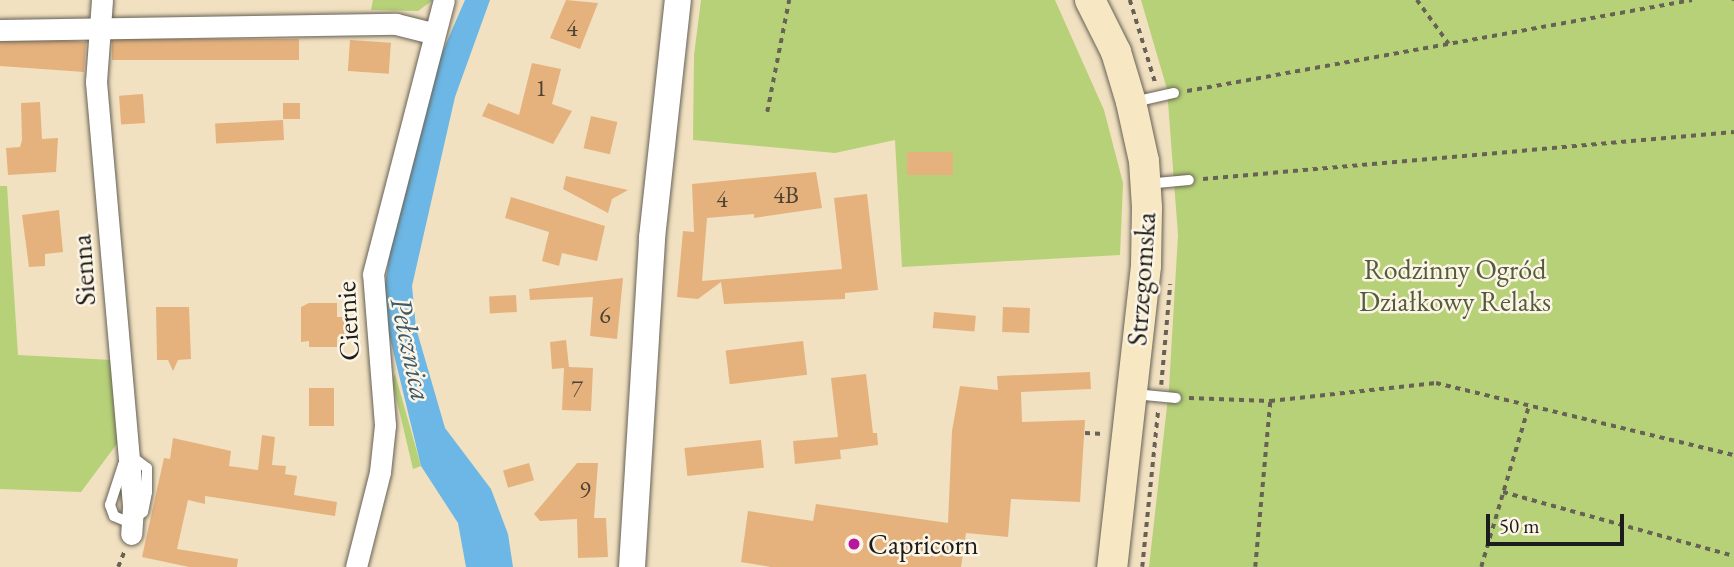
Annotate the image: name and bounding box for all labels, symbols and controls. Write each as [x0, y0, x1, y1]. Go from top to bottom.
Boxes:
house number: 4 [566, 14, 578, 42]
house number: 1 [535, 74, 547, 102]
house number: 4B [773, 181, 799, 209]
house number: 4 [716, 185, 728, 213]
street label: Strzegomska [1120, 211, 1162, 347]
street label: Sienna [64, 233, 102, 307]
park label: Rodzinny Ogród Działkowy Relaks [1359, 252, 1551, 318]
street label: Ciernie [328, 280, 366, 362]
water label: Pełcznica [382, 294, 440, 404]
house number: 6 [599, 301, 611, 329]
house number: 7 [571, 375, 583, 403]
house number: 9 [579, 476, 591, 504]
scale bar [1489, 500, 1627, 544]
text: 50 m [1499, 512, 1540, 539]
place label: Capricorn [868, 527, 979, 561]
marker: Capricorn [846, 536, 862, 552]

